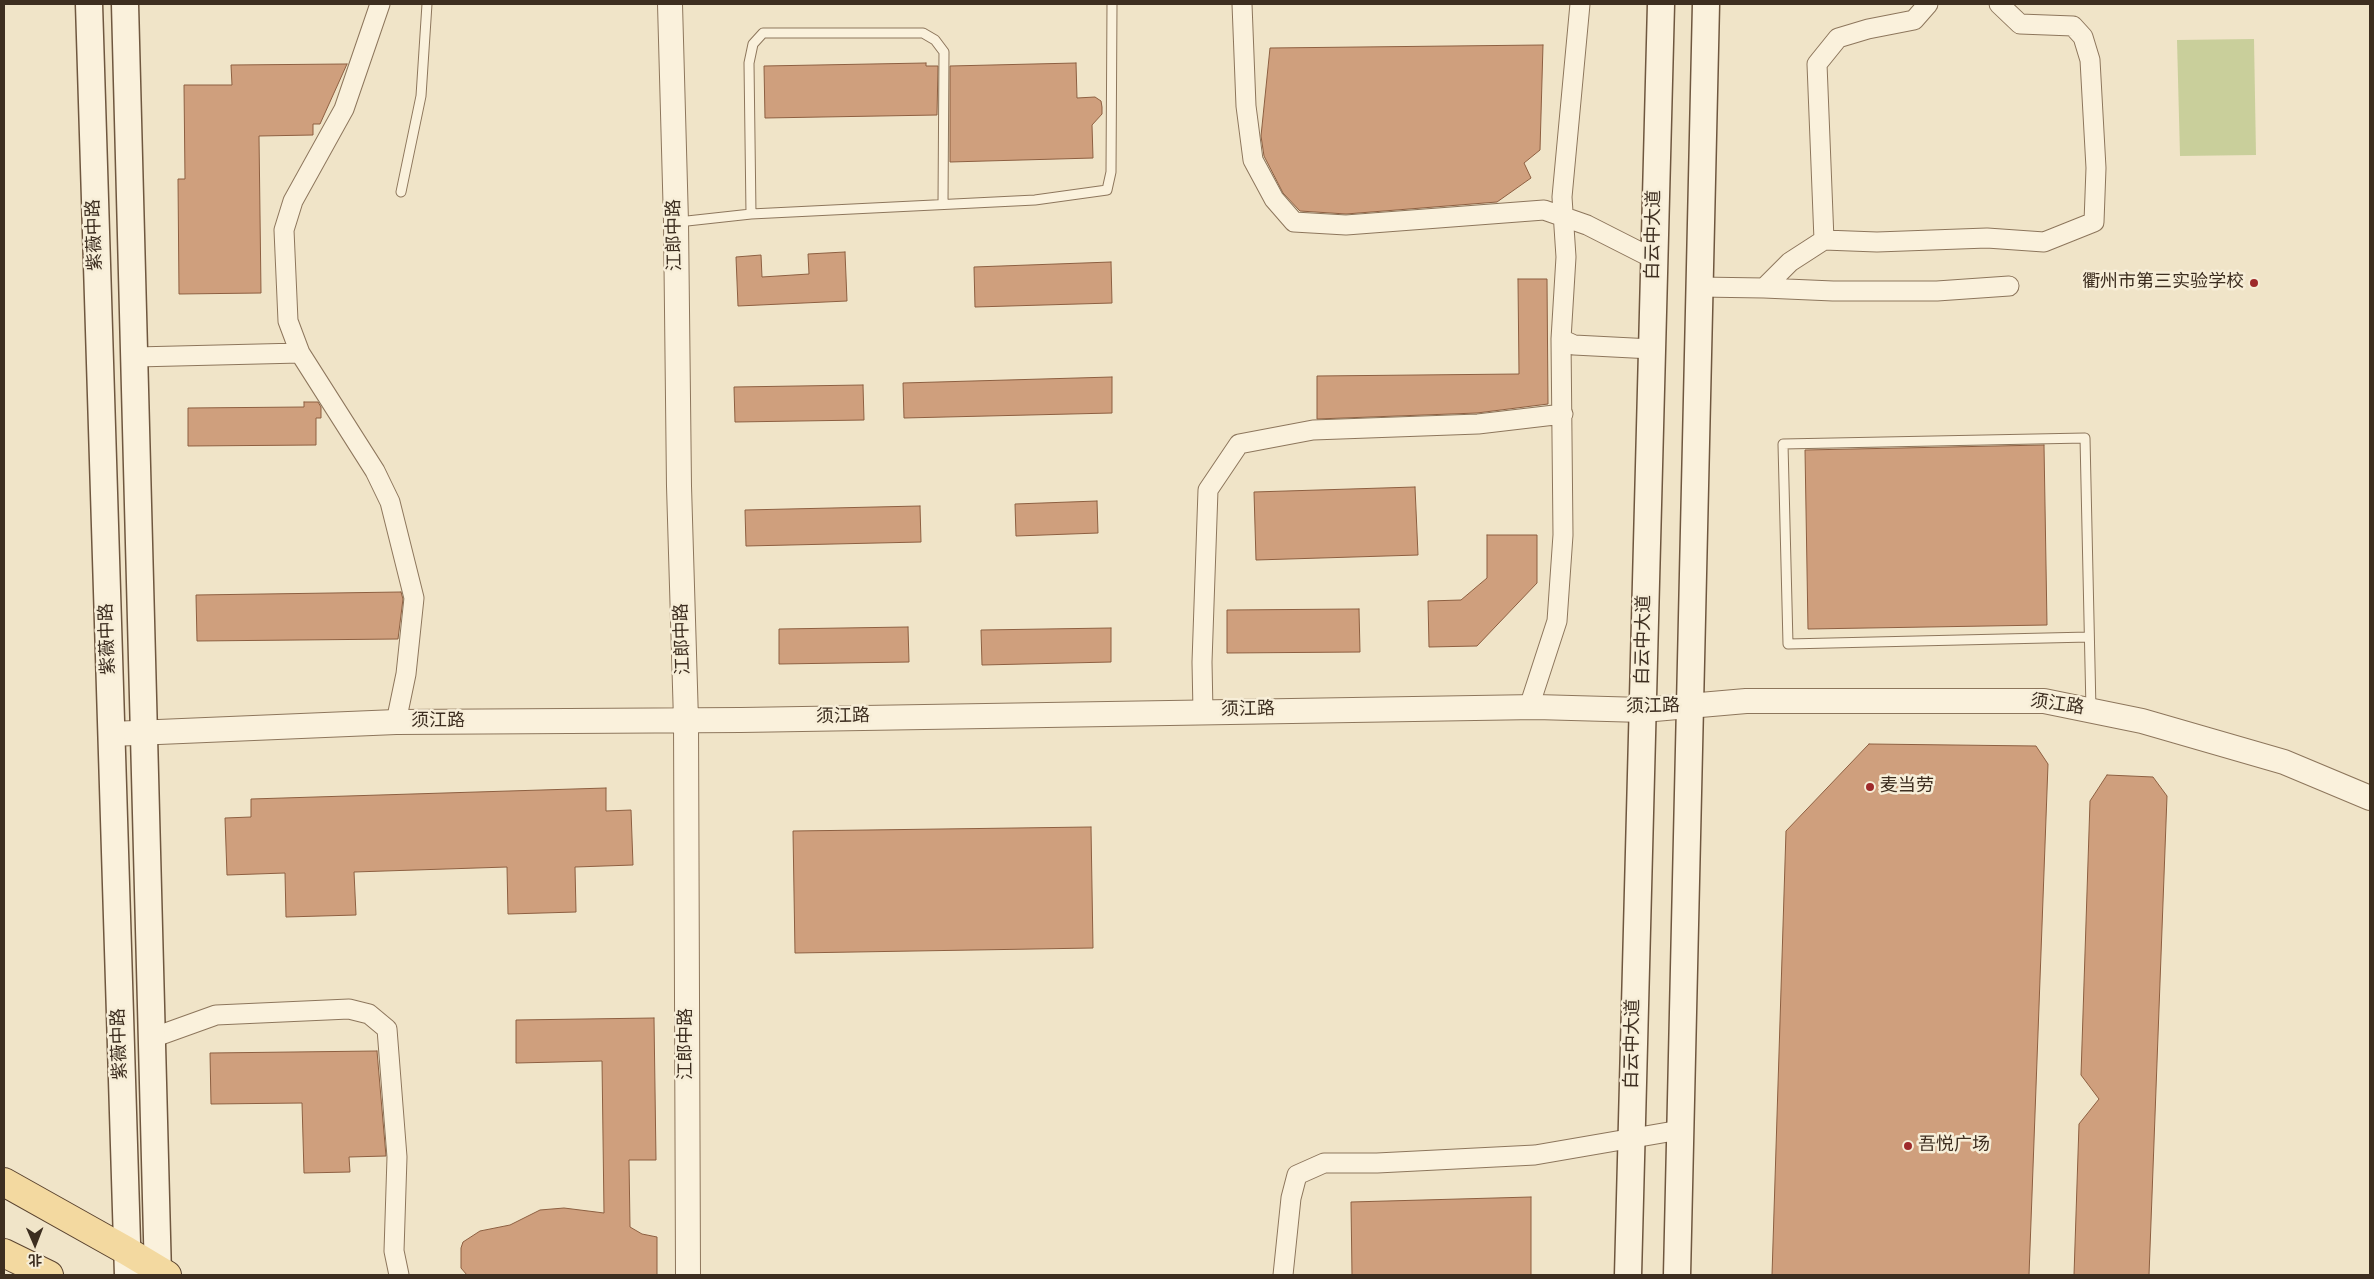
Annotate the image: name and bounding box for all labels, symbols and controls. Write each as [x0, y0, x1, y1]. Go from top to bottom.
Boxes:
street label: 白云中大道 [1643, 190, 1667, 280]
street label: 紫薇中路 [84, 199, 108, 271]
street label: 江郎中路 [665, 199, 687, 271]
place label: 衢州市第三实验学校 [2082, 272, 2244, 294]
marker: 衢州市第三实验学校 [2248, 277, 2260, 289]
street label: 白云中大道 [1633, 595, 1657, 685]
street label: 紫薇中路 [97, 603, 121, 675]
street label: 江郎中路 [672, 603, 696, 675]
street label: 须江路 [2029, 692, 2085, 720]
street label: 须江路 [1626, 697, 1680, 719]
street label: 须江路 [1221, 700, 1275, 722]
street label: 须江路 [816, 707, 870, 729]
street label: 须江路 [411, 711, 465, 733]
place label: 麦当劳 [1880, 776, 1934, 798]
marker: 麦当劳 [1864, 781, 1876, 793]
street label: 白云中大道 [1622, 999, 1646, 1089]
street label: 紫薇中路 [109, 1008, 133, 1080]
street label: 江郎中路 [676, 1008, 698, 1080]
place label: 吾悦广场 [1918, 1135, 1990, 1157]
marker: 吾悦广场 [1902, 1140, 1914, 1152]
north arrow [10, 1219, 60, 1269]
text: 北 [28, 1249, 42, 1270]

